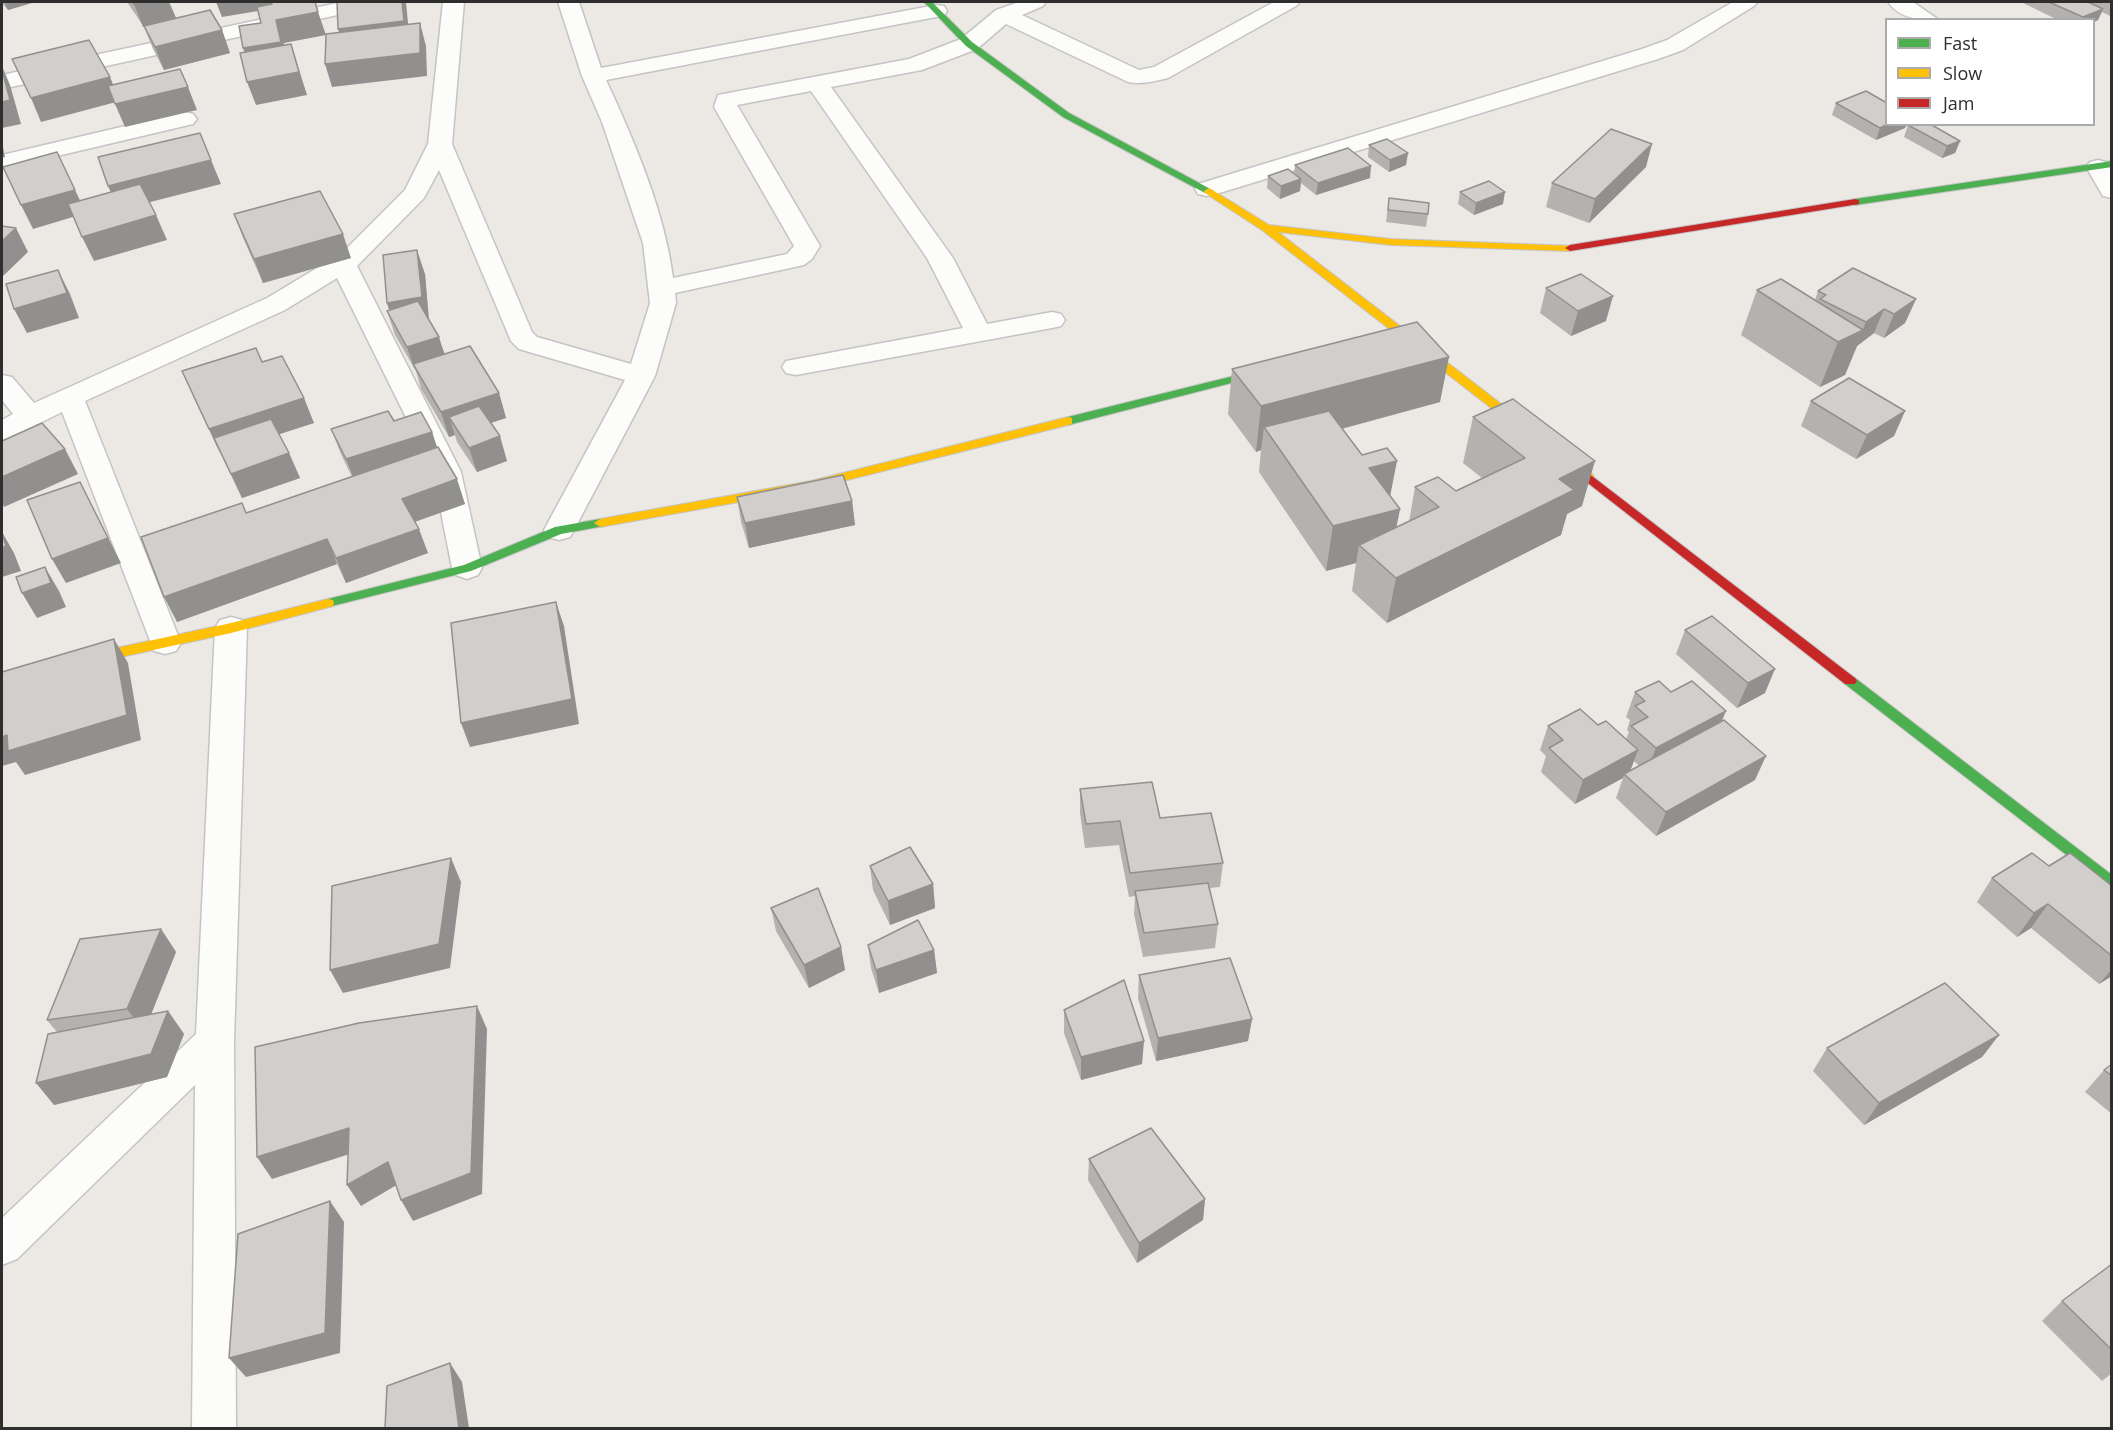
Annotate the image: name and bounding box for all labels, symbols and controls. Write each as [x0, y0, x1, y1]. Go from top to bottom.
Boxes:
legend [1885, 18, 2095, 126]
text: Fast [1943, 31, 1977, 55]
text: Slow [1943, 61, 1982, 85]
text: Jam [1943, 91, 1975, 115]

